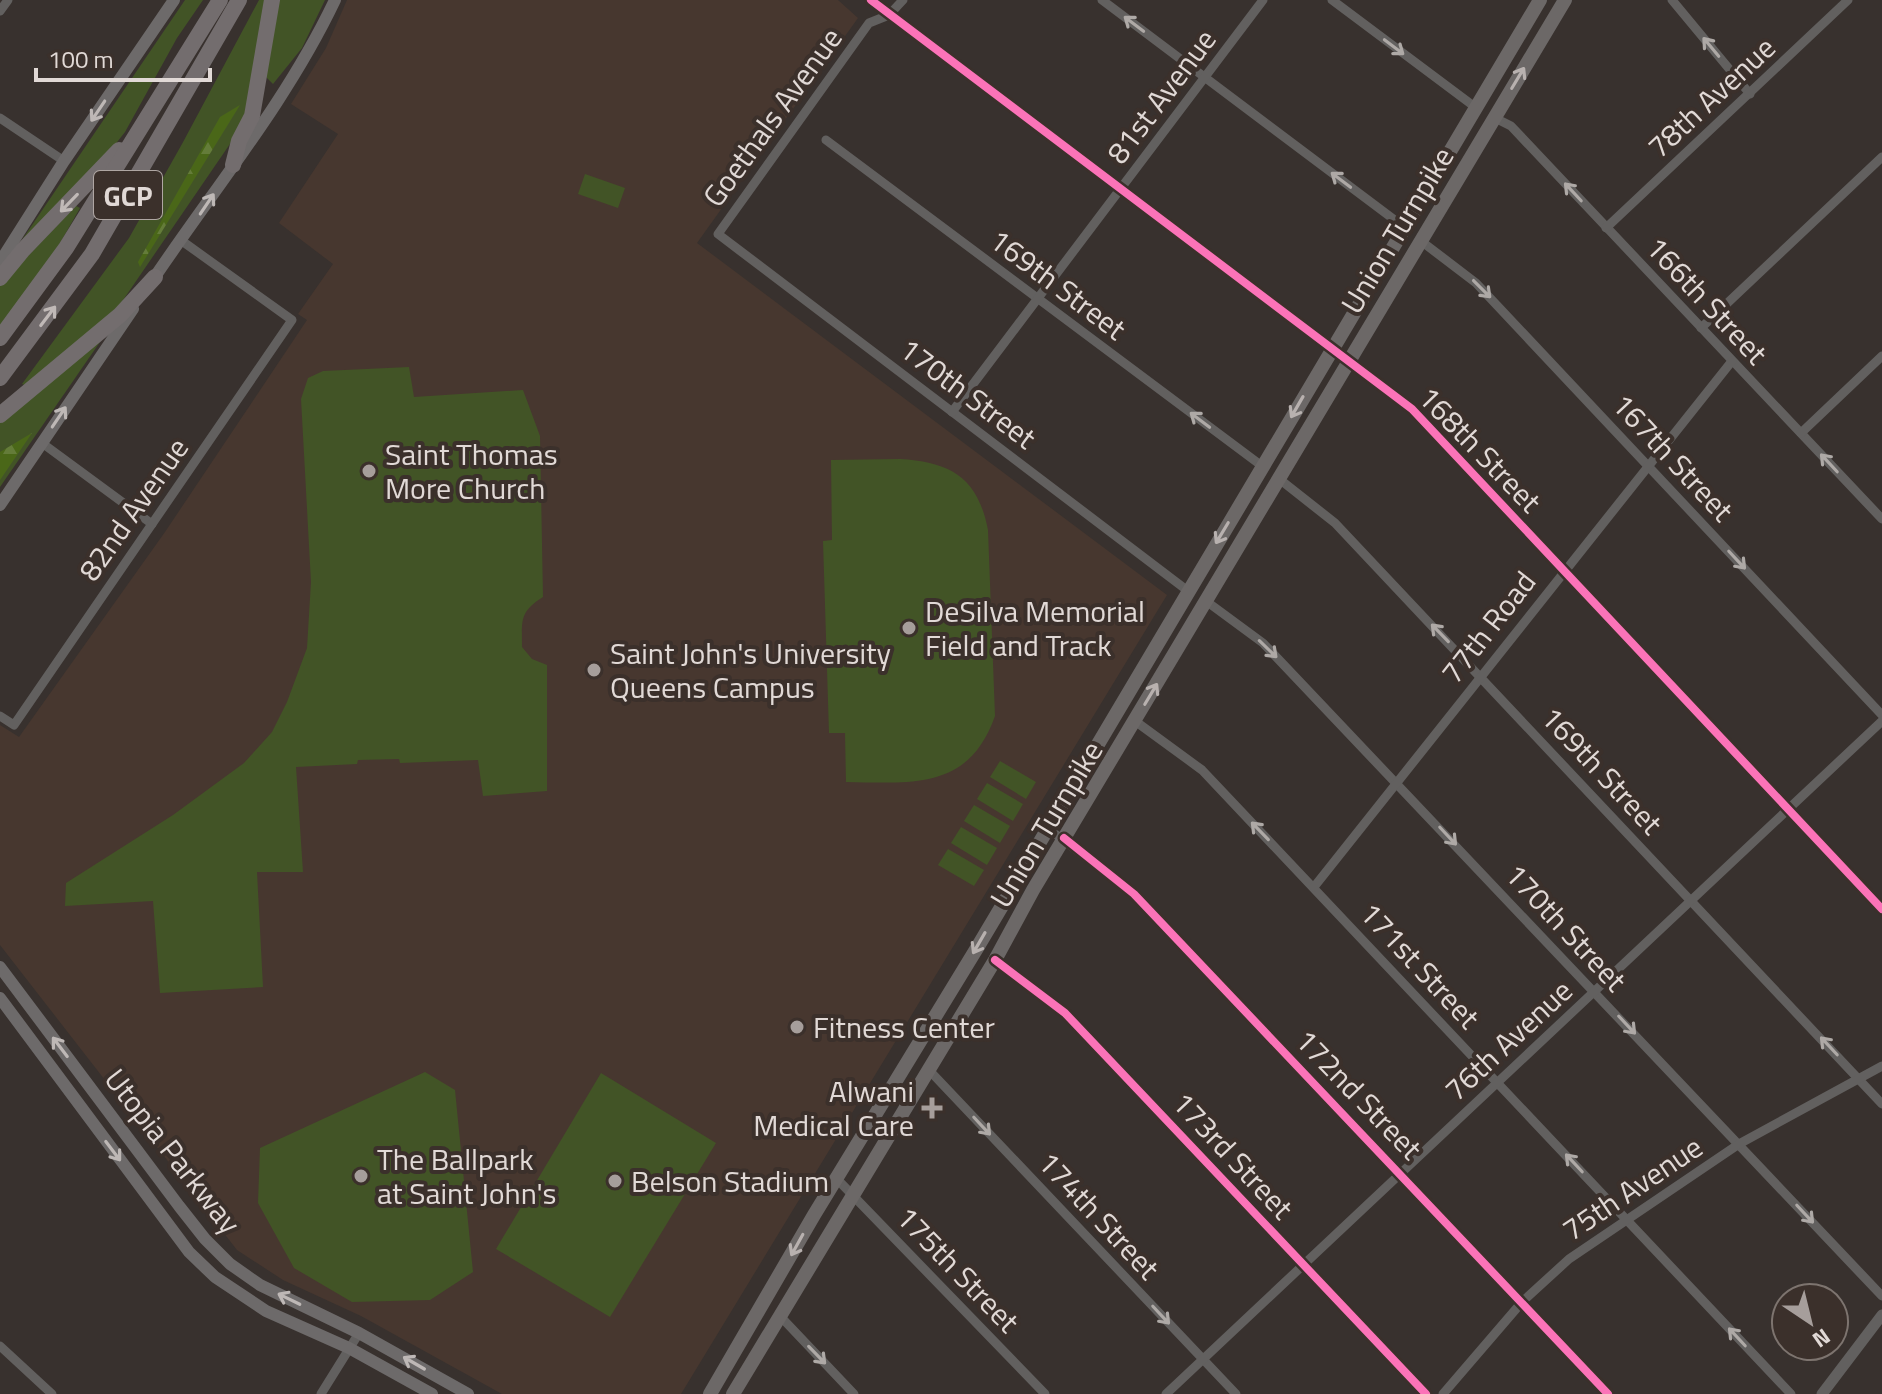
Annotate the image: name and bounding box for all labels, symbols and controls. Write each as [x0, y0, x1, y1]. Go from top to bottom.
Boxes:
one-way arrow [1123, 16, 1145, 32]
street label: Goethals Avenue [691, 18, 853, 216]
street label: 81st Avenue [1095, 19, 1227, 173]
street label: 78th Avenue [1637, 25, 1785, 169]
scale bar [36, 32, 210, 82]
one-way arrow [1702, 37, 1719, 58]
one-way arrow [1383, 38, 1405, 55]
text: 100 m [48, 41, 114, 77]
one-way arrow [1510, 67, 1526, 90]
one-way arrow [90, 99, 106, 121]
street label: Union Turnpike [1329, 138, 1465, 322]
road number: GCP [94, 171, 162, 219]
one-way arrow [1331, 172, 1353, 189]
one-way arrow [1564, 183, 1583, 202]
one-way arrow [60, 193, 79, 213]
one-way arrow [199, 193, 215, 215]
street label: 169th Street [980, 217, 1136, 351]
street label: 166th Street [1635, 225, 1779, 375]
one-way arrow [1472, 280, 1492, 299]
one-way arrow [39, 306, 56, 327]
street label: 170th Street [890, 326, 1046, 460]
street label: 168th Street [1408, 375, 1553, 523]
street label: 167th Street [1601, 382, 1745, 532]
one-way arrow [1289, 395, 1304, 419]
one-way arrow [51, 407, 67, 429]
one-way arrow [1189, 411, 1211, 428]
street label: 82nd Avenue [67, 428, 199, 590]
place label: Saint Thomas More Church [385, 431, 558, 511]
one-way arrow [1820, 453, 1838, 473]
marker: Saint Thomas More Church [360, 462, 378, 480]
one-way arrow [1214, 521, 1230, 544]
one-way arrow [1727, 550, 1746, 570]
street label: 77th Road [1429, 561, 1547, 693]
place label: DeSilva Memorial Field and Track [925, 588, 1145, 668]
marker: DeSilva Memorial Field and Track [900, 619, 918, 637]
one-way arrow [1430, 623, 1449, 643]
place label: Saint John's University Queens Campus [610, 630, 891, 710]
one-way arrow [1258, 639, 1277, 658]
marker: Saint John's University Queens Campus [585, 661, 603, 679]
one-way arrow [1144, 683, 1160, 706]
street label: 169th Street [1530, 695, 1674, 845]
street label: Union Turnpike [978, 732, 1114, 916]
one-way arrow [1251, 822, 1270, 841]
one-way arrow [1438, 826, 1457, 846]
street label: 170th Street [1494, 852, 1638, 1002]
street label: 171st Street [1349, 891, 1491, 1039]
one-way arrow [971, 931, 987, 954]
street label: 76th Avenue [1434, 968, 1582, 1112]
place label: Fitness Center [813, 1004, 995, 1050]
one-way arrow [1617, 1015, 1635, 1035]
marker: Fitness Center [788, 1018, 806, 1036]
street label: 172nd Street [1285, 1018, 1434, 1170]
one-way arrow [1820, 1036, 1839, 1056]
one-way arrow [52, 1037, 69, 1058]
street label: Utopia Parkway [94, 1058, 252, 1244]
place label: Alwani Medical Care [753, 1068, 914, 1148]
street label: 173rd Street [1162, 1081, 1305, 1230]
marker: Alwani Medical Care [921, 1097, 943, 1119]
one-way arrow [972, 1116, 991, 1136]
street label: 75th Avenue [1553, 1124, 1711, 1252]
place label: The Ballpark at Saint John's [377, 1136, 556, 1216]
one-way arrow [104, 1140, 121, 1162]
street label: 174th Street [1027, 1140, 1171, 1290]
one-way arrow [1564, 1153, 1583, 1173]
place label: Belson Stadium [631, 1158, 829, 1204]
marker: The Ballpark at Saint John's [352, 1167, 370, 1185]
marker: Belson Stadium [606, 1172, 624, 1190]
street label: 175th Street [886, 1195, 1031, 1343]
one-way arrow [1796, 1204, 1814, 1224]
one-way arrow [789, 1233, 804, 1257]
north arrow [1770, 1282, 1850, 1362]
one-way arrow [277, 1291, 301, 1306]
one-way arrow [1151, 1304, 1169, 1324]
text: N [1805, 1320, 1837, 1357]
one-way arrow [1728, 1327, 1747, 1347]
one-way arrow [807, 1345, 826, 1364]
one-way arrow [402, 1355, 426, 1370]

